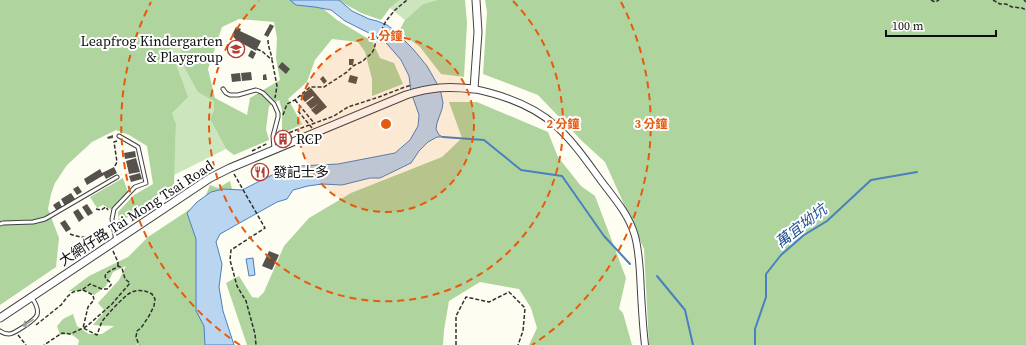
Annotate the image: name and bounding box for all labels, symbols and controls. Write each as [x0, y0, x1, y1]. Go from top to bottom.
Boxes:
scale bar [886, 12, 996, 38]
text: 100 m [892, 18, 924, 34]
text: 1 分鐘 [369, 28, 403, 44]
place label: Leapfrog Kindergarten & Playgroup [80, 31, 224, 67]
school or university icon: Leapfrog Kindergarten & Playgroup [226, 39, 246, 59]
text: 2 分鐘 [546, 116, 580, 132]
text: 3 分鐘 [634, 116, 668, 132]
centre of rings [379, 117, 393, 131]
building icon: RCP [273, 129, 293, 149]
place label: RCP [296, 129, 322, 149]
street label: 大網仔路 Tai Mong Tsai Road [55, 155, 217, 271]
restaurant icon: 發記士多 [250, 162, 270, 182]
place label: 發記士多 [273, 162, 329, 182]
water label: 萬宜坳坑 [771, 198, 832, 252]
one-way arrow [23, 319, 34, 327]

